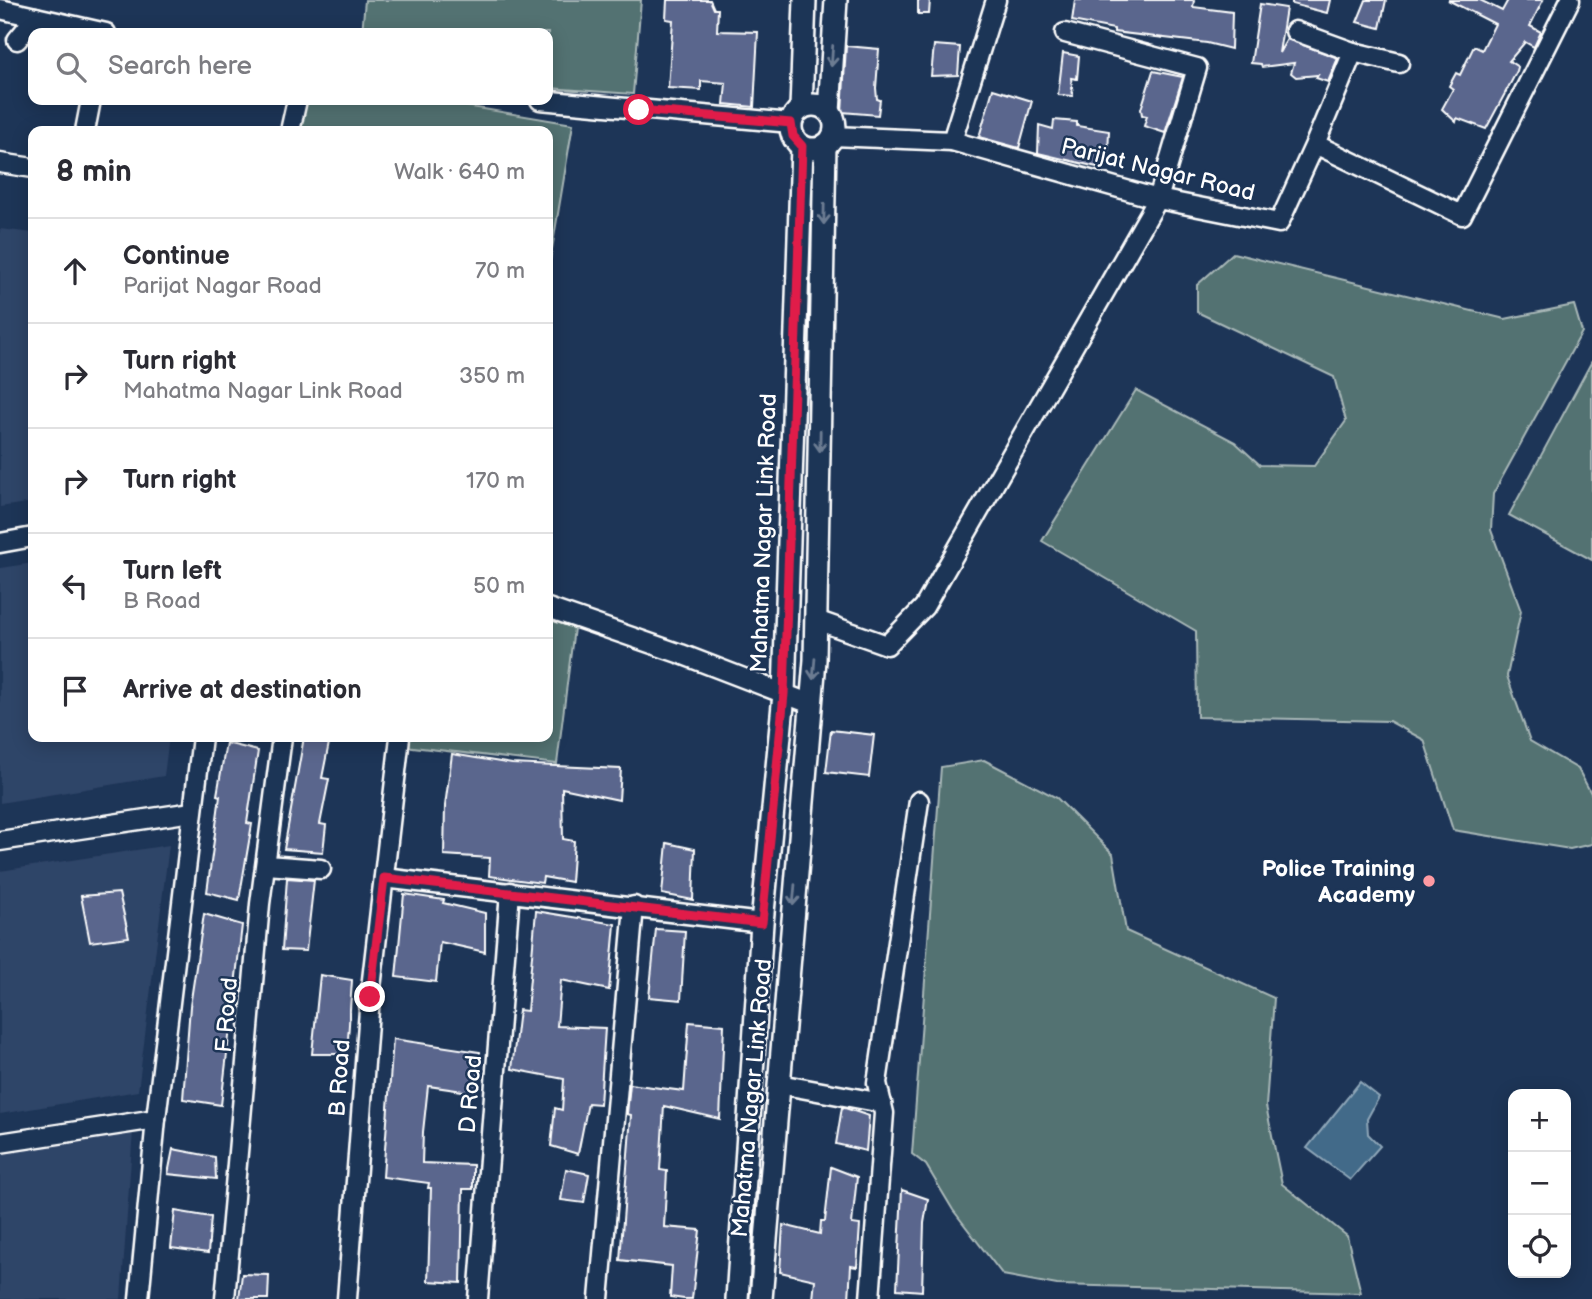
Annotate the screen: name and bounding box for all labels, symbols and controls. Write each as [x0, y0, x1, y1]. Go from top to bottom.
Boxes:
search box [28, 28, 553, 105]
one-way arrow [825, 44, 838, 67]
icon: search [52, 48, 90, 86]
text: Search here [108, 51, 252, 82]
route start [623, 94, 654, 125]
street label: Parijat Nagar Road [1058, 132, 1258, 208]
text: 8 min [56, 154, 132, 190]
text: Walk · 640 m [394, 158, 525, 186]
one-way arrow [817, 202, 831, 225]
text: Continue [123, 241, 230, 272]
icon: ahead [56, 252, 94, 290]
text: 70 m [475, 257, 525, 285]
text: Parijat Nagar Road [123, 272, 322, 300]
text: Turn right [123, 346, 236, 377]
icon: right [56, 357, 94, 395]
text: 350 m [459, 362, 525, 390]
text: Mahatma Nagar Link Road [123, 377, 403, 405]
street label: Mahatma Nagar Link Road [745, 393, 783, 673]
one-way arrow [813, 429, 826, 452]
icon: right [56, 462, 94, 500]
text: Turn right [123, 465, 236, 496]
text: 170 m [466, 467, 525, 495]
text: Turn left [123, 556, 222, 587]
icon: left [56, 567, 94, 605]
text: 50 m [473, 572, 525, 600]
text: B Road [123, 587, 201, 615]
one-way arrow [807, 657, 820, 679]
icon: arrive [56, 672, 94, 710]
text: Arrive at destination [123, 675, 362, 706]
place label: Police Training Academy [1262, 855, 1415, 909]
marker: Police Training Academy [1421, 873, 1437, 889]
one-way arrow [787, 883, 800, 906]
street label: Mahatma Nagar Link Road [726, 958, 778, 1239]
street label: F Road [210, 976, 244, 1054]
route end [354, 981, 385, 1012]
street label: B Road [323, 1038, 357, 1118]
street label: D Road [454, 1054, 488, 1134]
map controls [1508, 1089, 1571, 1278]
button: + [1508, 1089, 1571, 1152]
button: − [1508, 1152, 1571, 1215]
button: locate [1508, 1215, 1571, 1278]

